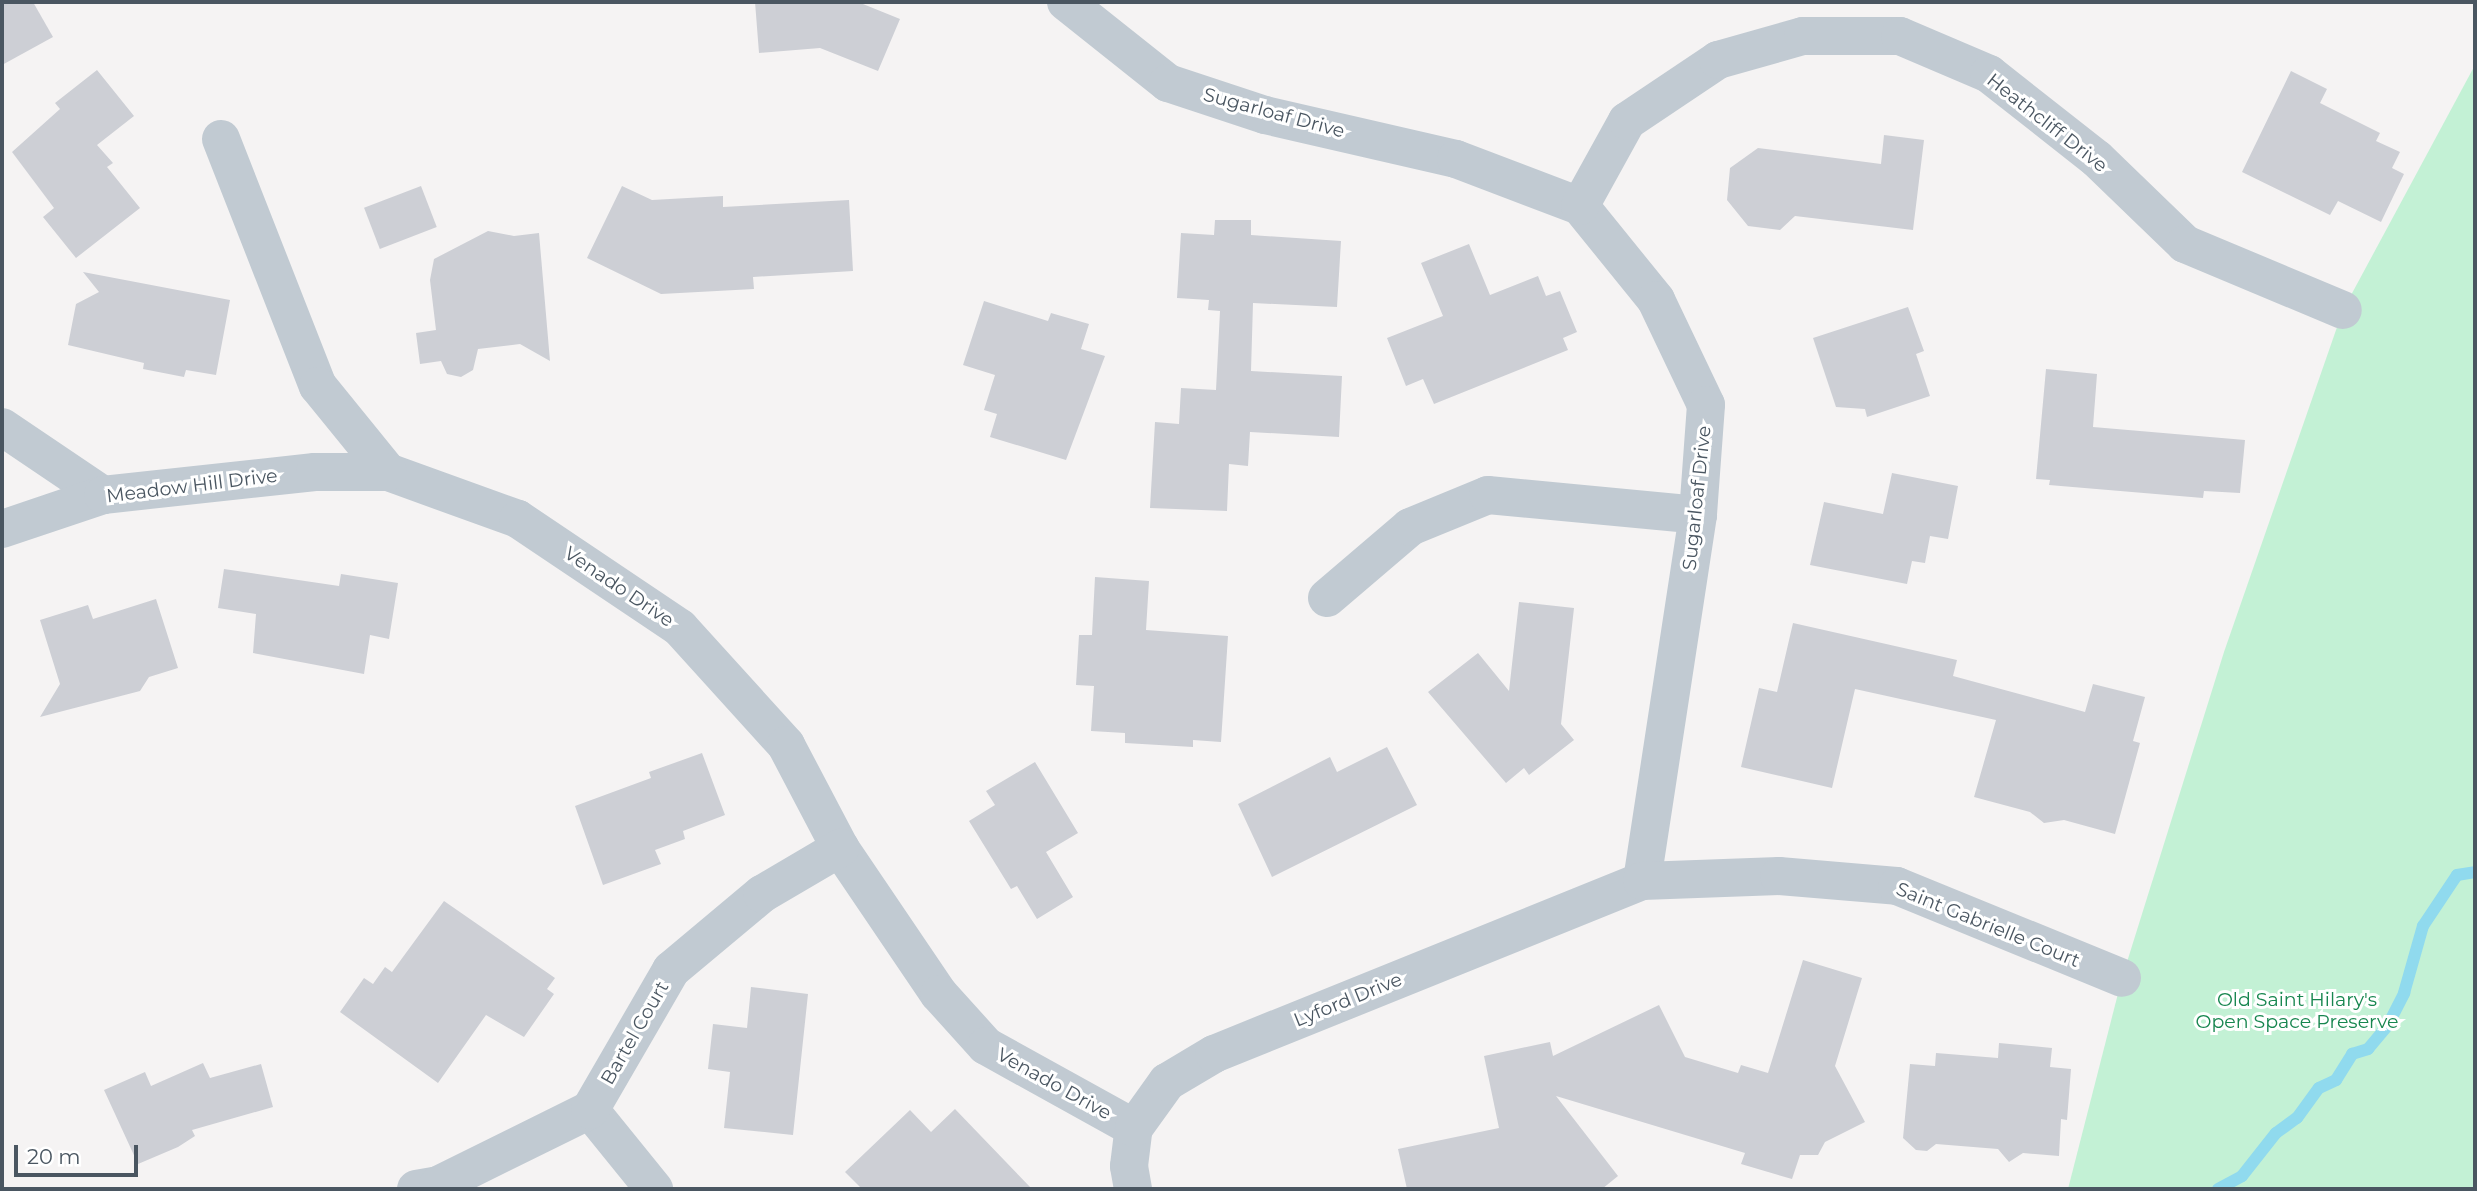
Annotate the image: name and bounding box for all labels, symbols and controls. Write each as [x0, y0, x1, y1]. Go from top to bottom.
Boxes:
street label: Heathcliff Drive [1982, 69, 2112, 177]
street label: Sugarloaf Drive [1201, 83, 1347, 143]
street label: Sugarloaf Drive [1678, 424, 1716, 572]
street label: Meadow Hill Drive [105, 464, 279, 508]
street label: Venado Drive [560, 542, 678, 632]
street label: Saint Gabrielle Court [1893, 878, 2083, 972]
street label: Lyford Drive [1291, 968, 1405, 1032]
street label: Bartel Court [596, 977, 674, 1089]
park label: Old Saint Hilary's Open Space Preserve [2195, 989, 2399, 1033]
street label: Venado Drive [993, 1043, 1115, 1125]
scale bar [18, 1132, 142, 1176]
text: 20 m [27, 1144, 81, 1169]

